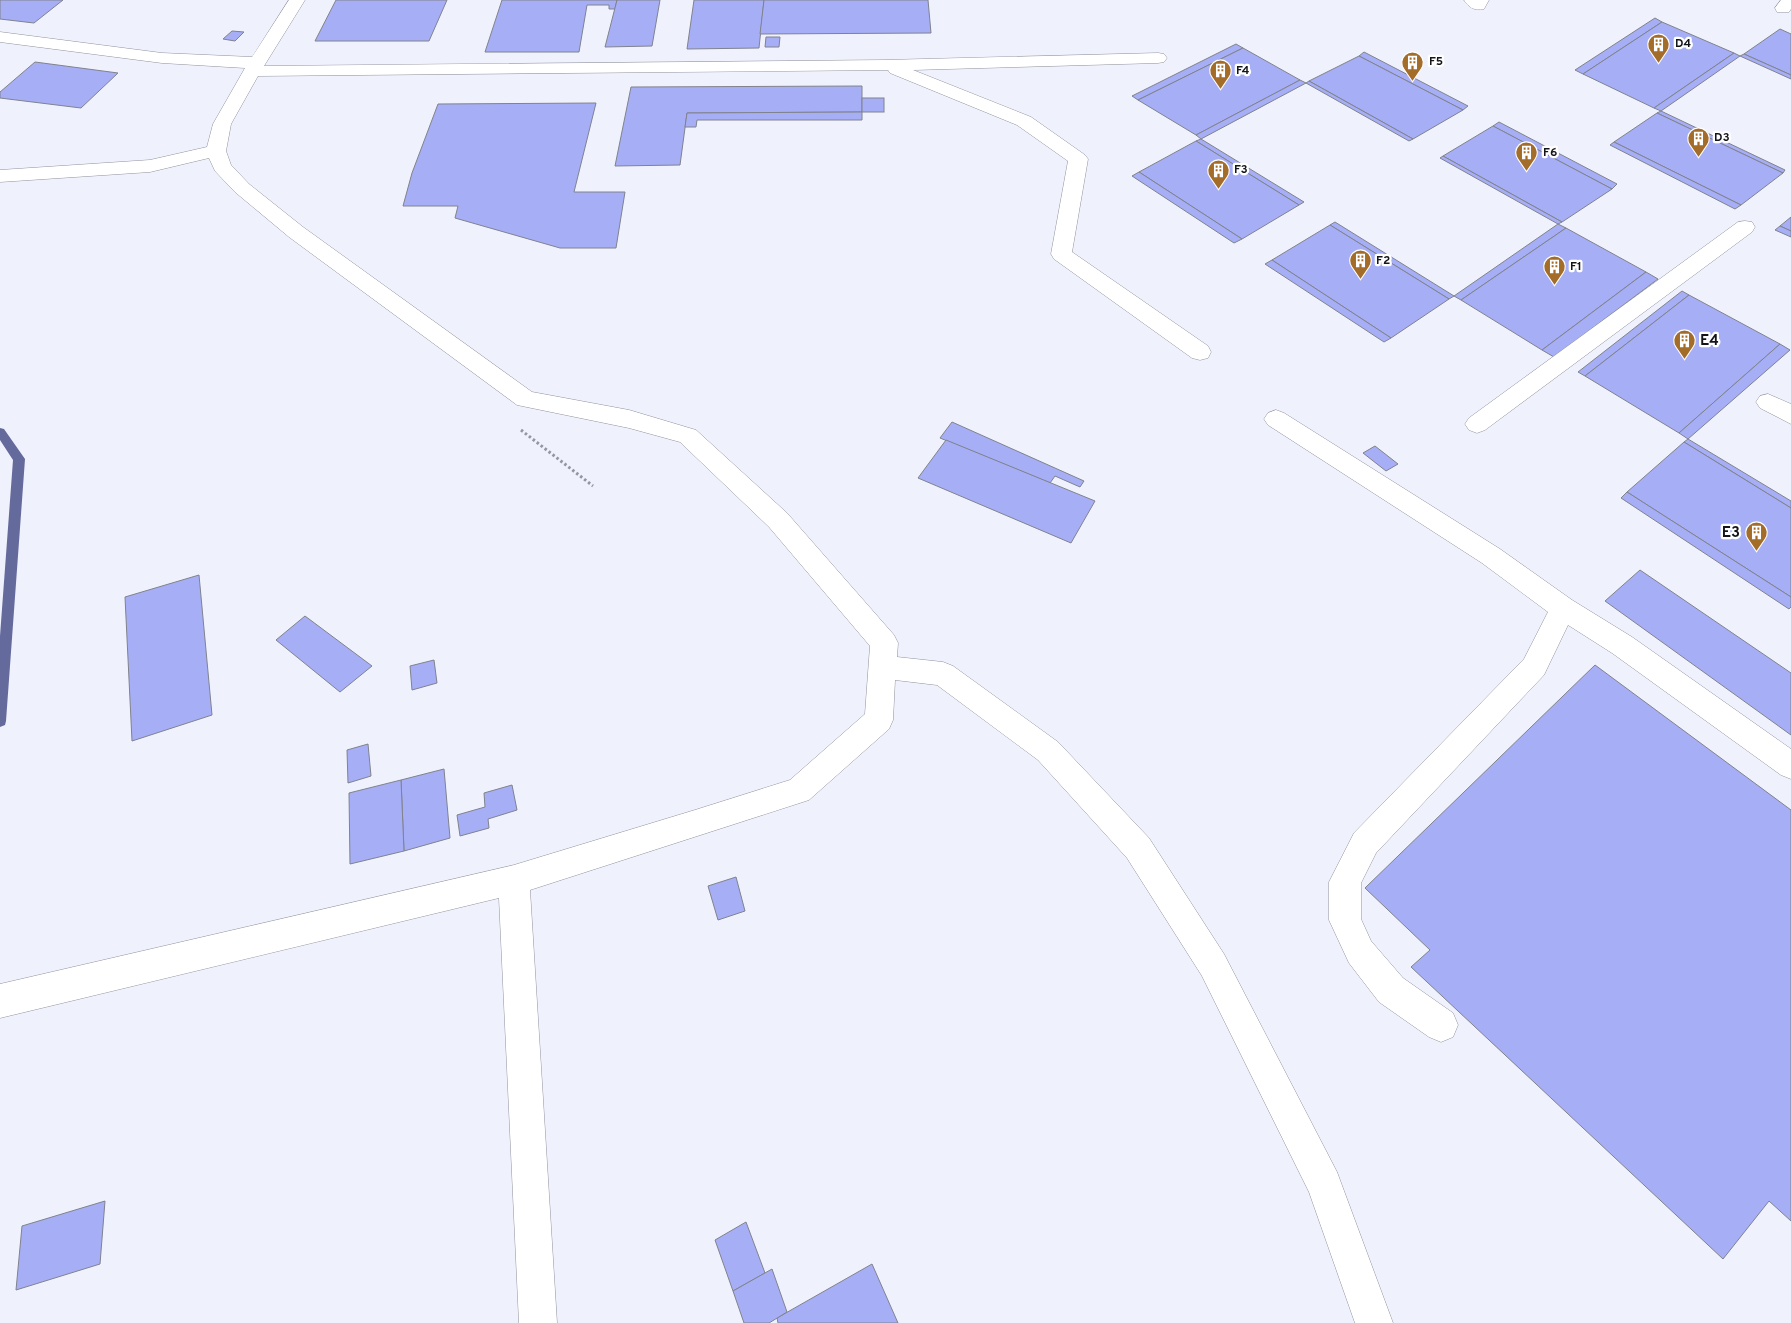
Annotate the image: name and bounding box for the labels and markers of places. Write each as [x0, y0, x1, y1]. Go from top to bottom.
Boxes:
building icon: D4 [1647, 32, 1671, 63]
place label: D4 [1675, 36, 1692, 52]
building icon: F5 [1401, 50, 1425, 81]
place label: F5 [1429, 54, 1443, 70]
building icon: F4 [1208, 59, 1232, 90]
place label: F4 [1236, 63, 1250, 79]
building icon: D3 [1686, 126, 1710, 157]
place label: D3 [1714, 130, 1730, 146]
building icon: F6 [1515, 141, 1539, 172]
place label: F6 [1543, 145, 1557, 161]
building icon: F3 [1206, 158, 1230, 189]
place label: F3 [1234, 162, 1248, 178]
building icon: F2 [1348, 249, 1372, 280]
place label: F2 [1376, 253, 1390, 269]
building icon: F1 [1542, 255, 1566, 286]
place label: F1 [1570, 259, 1582, 275]
building icon: E4 [1672, 329, 1696, 360]
place label: E4 [1700, 332, 1719, 351]
building icon: E3 [1744, 521, 1768, 552]
place label: E3 [1722, 524, 1740, 543]

